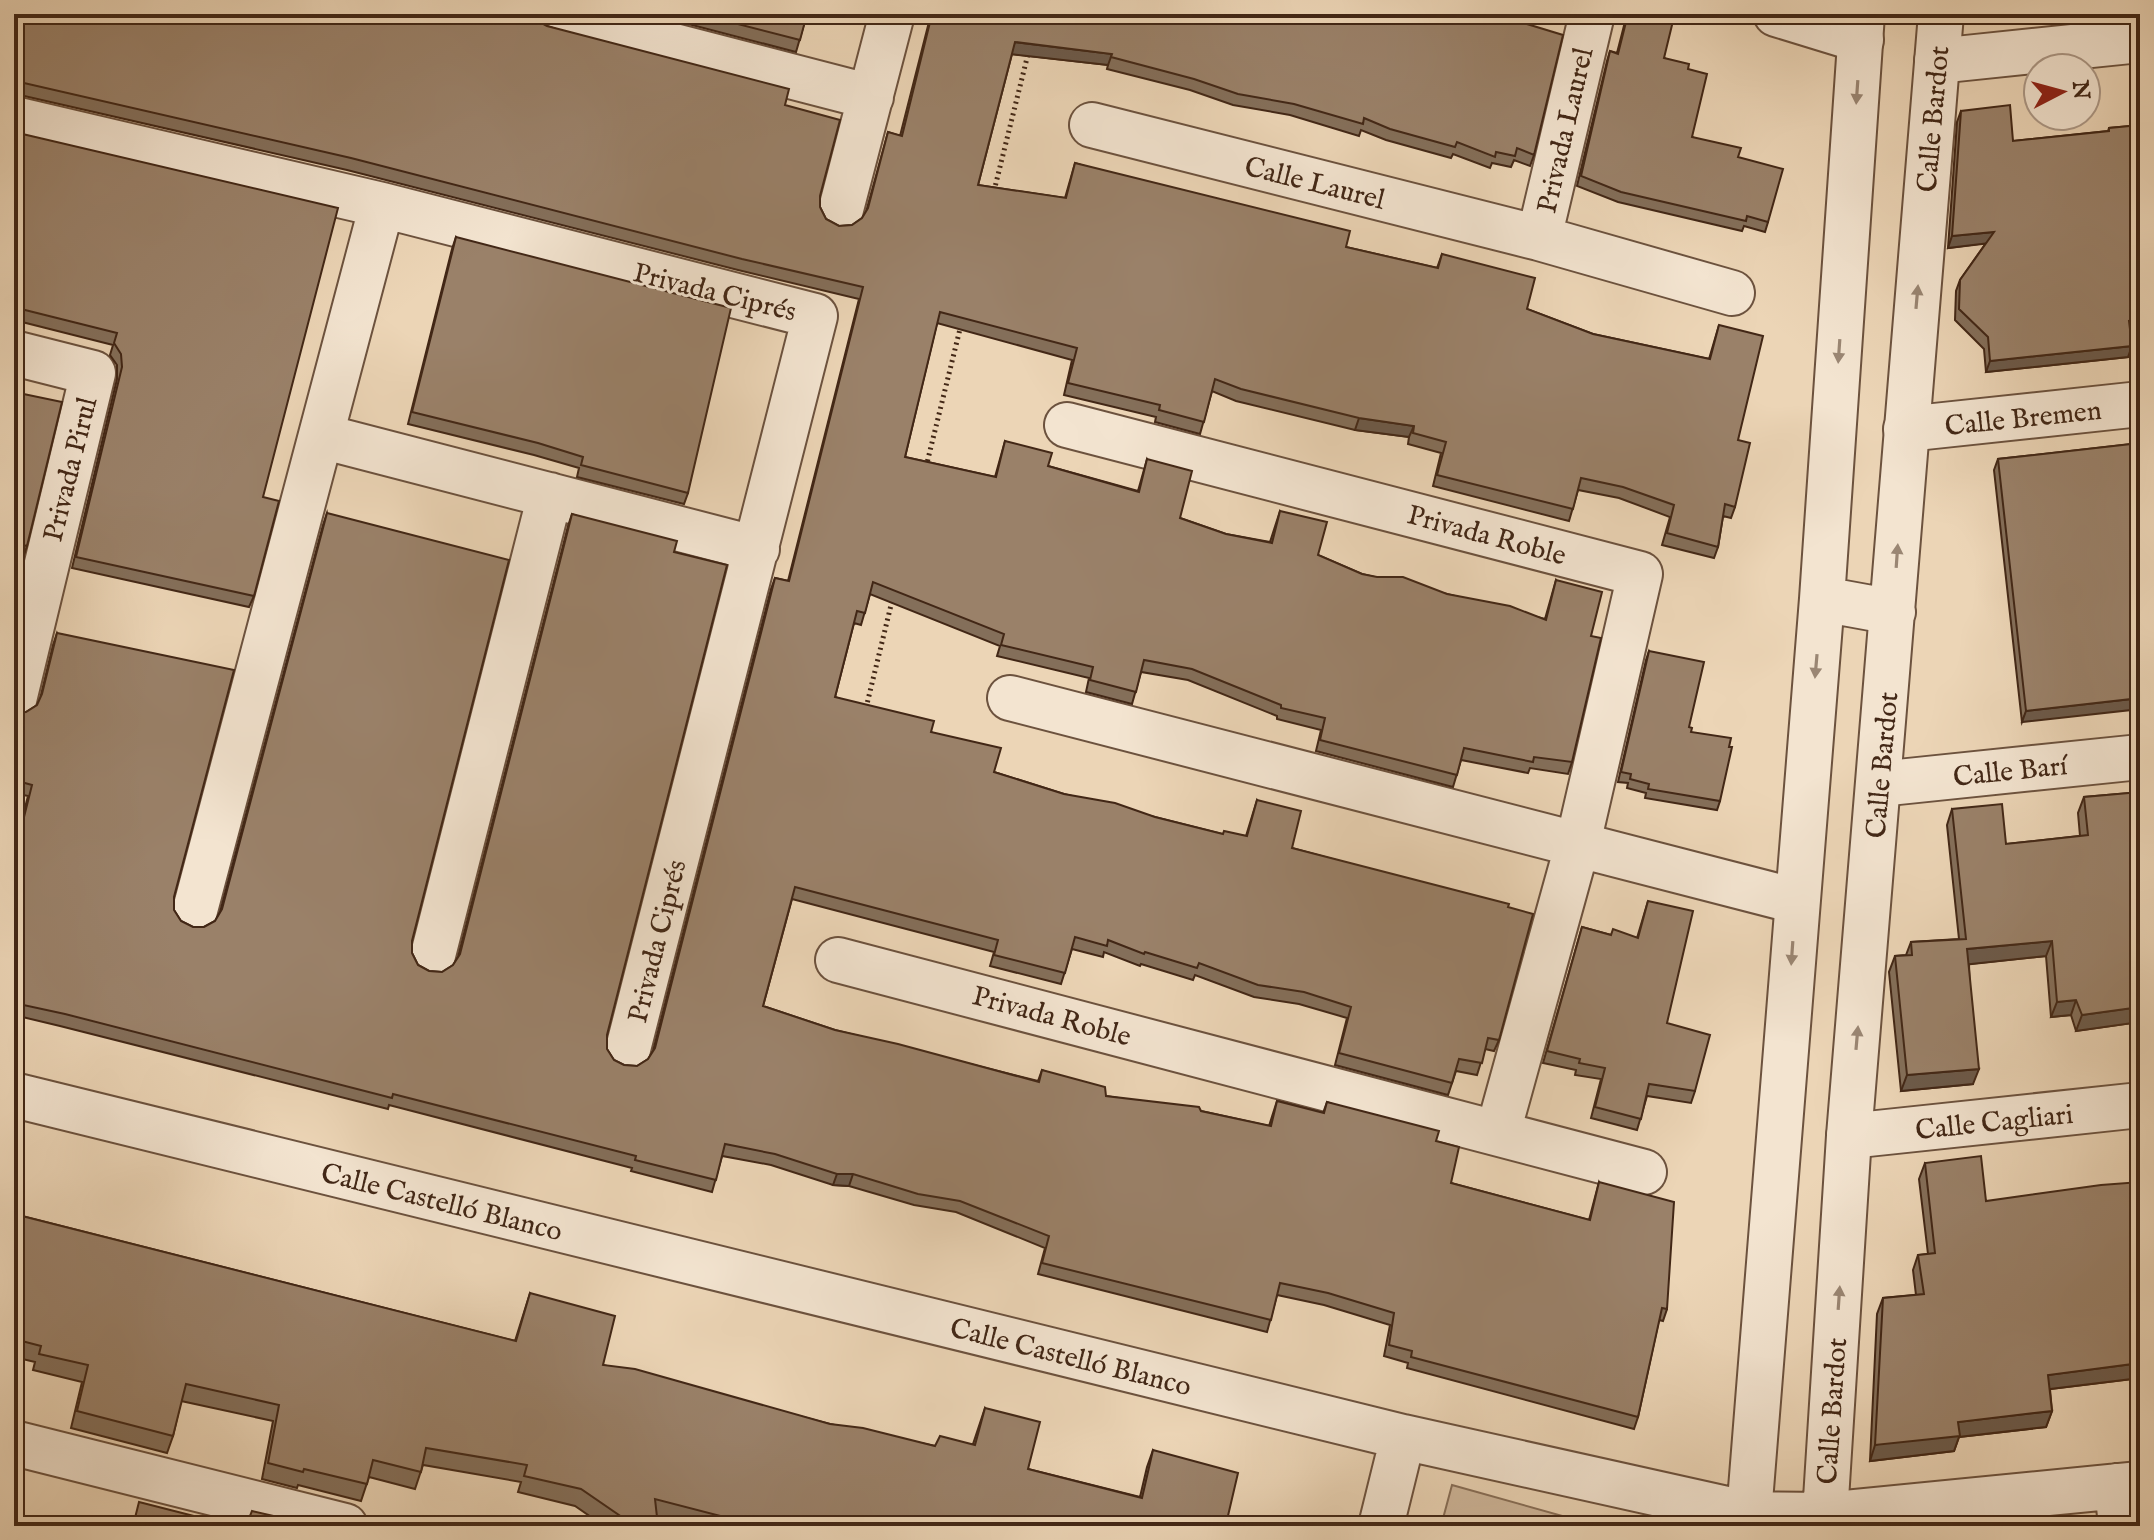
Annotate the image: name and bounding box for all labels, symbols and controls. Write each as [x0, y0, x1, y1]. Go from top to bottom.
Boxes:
street label: Privada Laurel [1530, 44, 1603, 217]
street label: Calle Bardot [1911, 44, 1958, 194]
north arrow [2022, 52, 2102, 132]
text: N [2065, 78, 2095, 101]
one-way arrow [1850, 80, 1863, 105]
street label: Calle Laurel [1240, 150, 1389, 219]
street label: Privada Ciprés [629, 256, 800, 331]
one-way arrow [1911, 284, 1924, 309]
one-way arrow [1832, 339, 1845, 364]
street label: Privada Pirul [37, 393, 106, 545]
street label: Calle Bremen [1943, 394, 2103, 445]
street label: Privada Roble [1403, 498, 1570, 574]
one-way arrow [1891, 543, 1904, 568]
one-way arrow [1809, 654, 1822, 679]
street label: Calle Bardot [1860, 690, 1907, 840]
street label: Calle Barí [1951, 749, 2071, 796]
street label: Privada Ciprés [621, 856, 696, 1027]
one-way arrow [1785, 941, 1798, 966]
street label: Privada Roble [968, 979, 1135, 1055]
one-way arrow [1851, 1026, 1864, 1051]
street label: Calle Cagliari [1914, 1098, 2075, 1149]
street label: Calle Castelló Blanco [317, 1157, 566, 1250]
one-way arrow [1832, 1285, 1845, 1310]
street label: Calle Castelló Blanco [946, 1312, 1195, 1405]
street label: Calle Bardot [1811, 1336, 1856, 1486]

